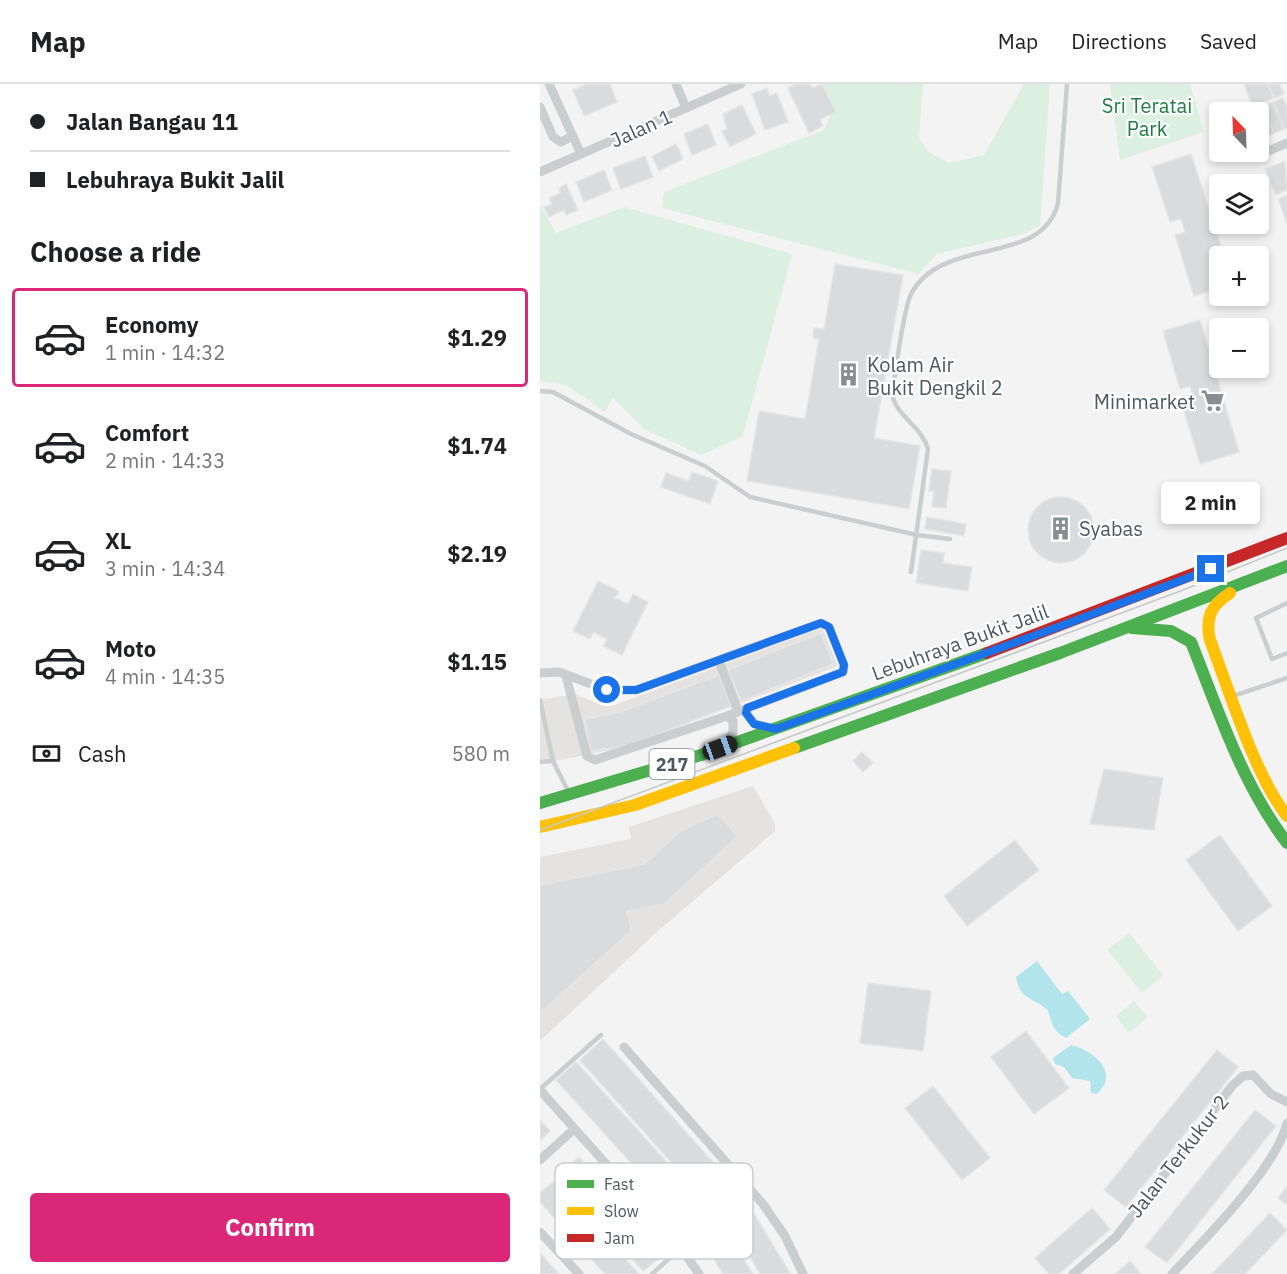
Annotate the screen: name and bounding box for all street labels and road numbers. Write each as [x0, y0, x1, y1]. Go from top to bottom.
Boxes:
street label: Jalan 1 [606, 102, 676, 154]
street label: Lebuhraya Bukit Jalil [868, 597, 1052, 687]
road number: 217 [650, 749, 694, 779]
street label: Jalan Terkukur 2 [1121, 1089, 1235, 1223]

